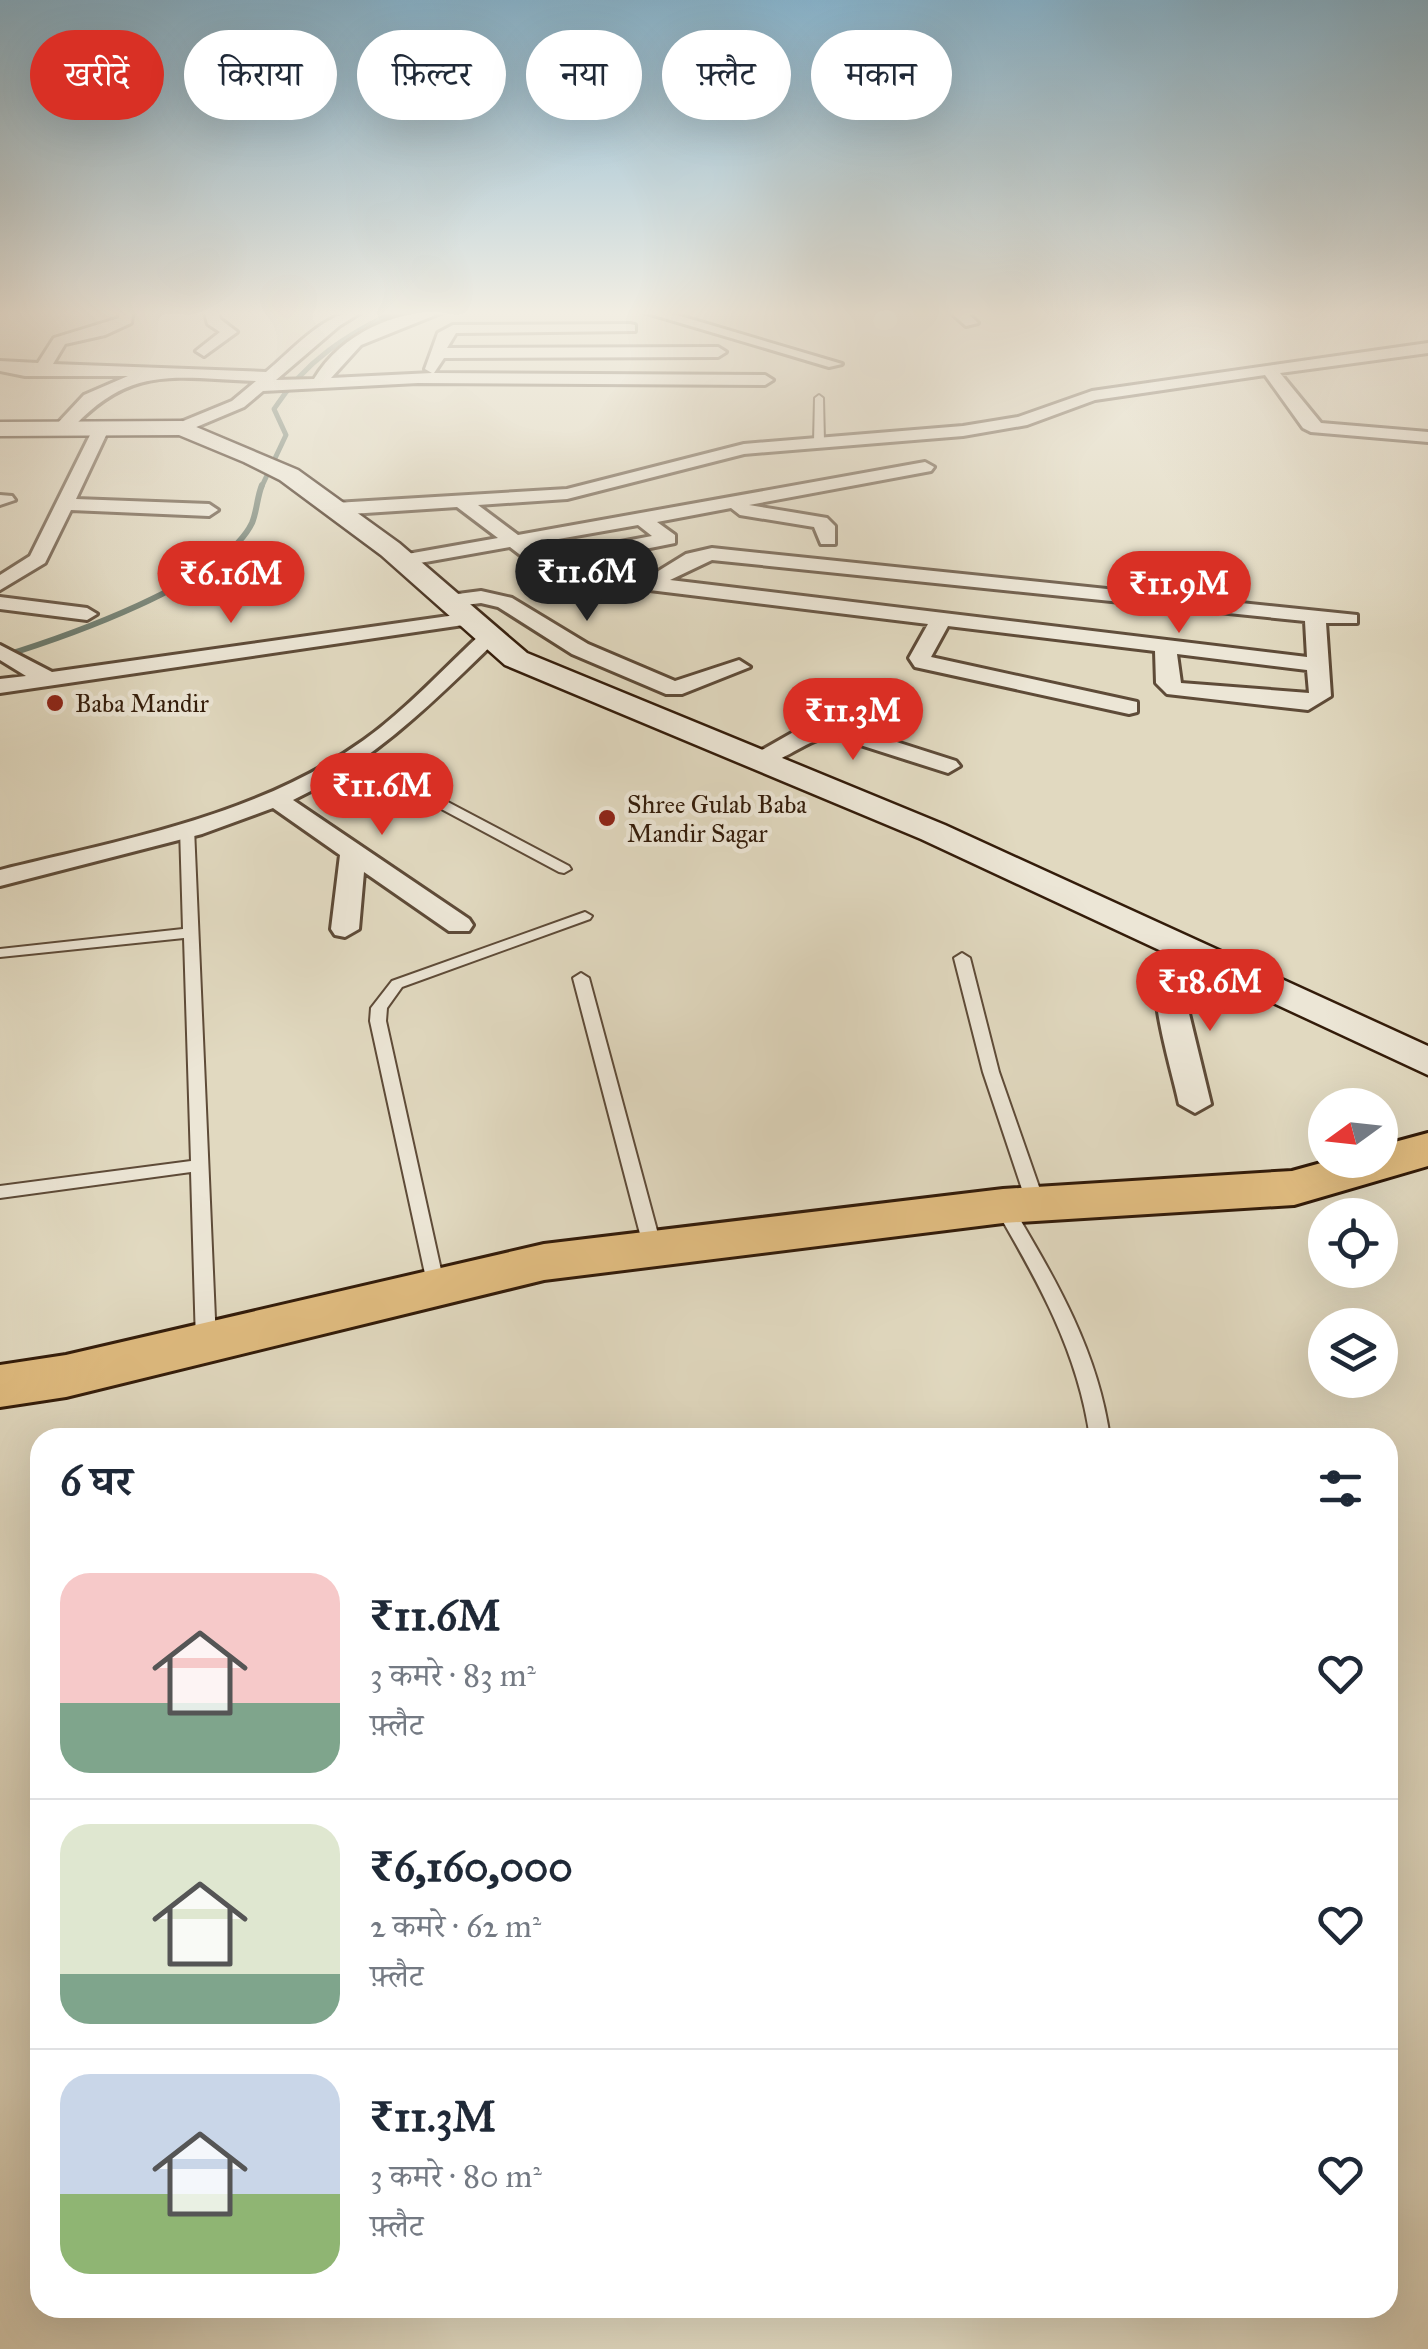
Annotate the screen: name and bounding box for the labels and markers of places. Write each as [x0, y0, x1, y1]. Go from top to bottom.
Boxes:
pin: ₹11.6M [506, 539, 668, 624]
pin: ₹6.16M [150, 541, 312, 626]
pin: ₹11.9M [1098, 551, 1260, 636]
pin: ₹11.3M [772, 678, 934, 763]
place label: Baba Mandir [75, 688, 209, 719]
marker: Baba Mandir [44, 692, 66, 714]
pin: ₹11.6M [301, 753, 463, 838]
place label: Shree Gulab Baba Mandir Sagar [627, 789, 807, 849]
marker: Shree Gulab Baba Mandir Sagar [596, 807, 618, 829]
pin: ₹18.6M [1129, 949, 1291, 1034]

